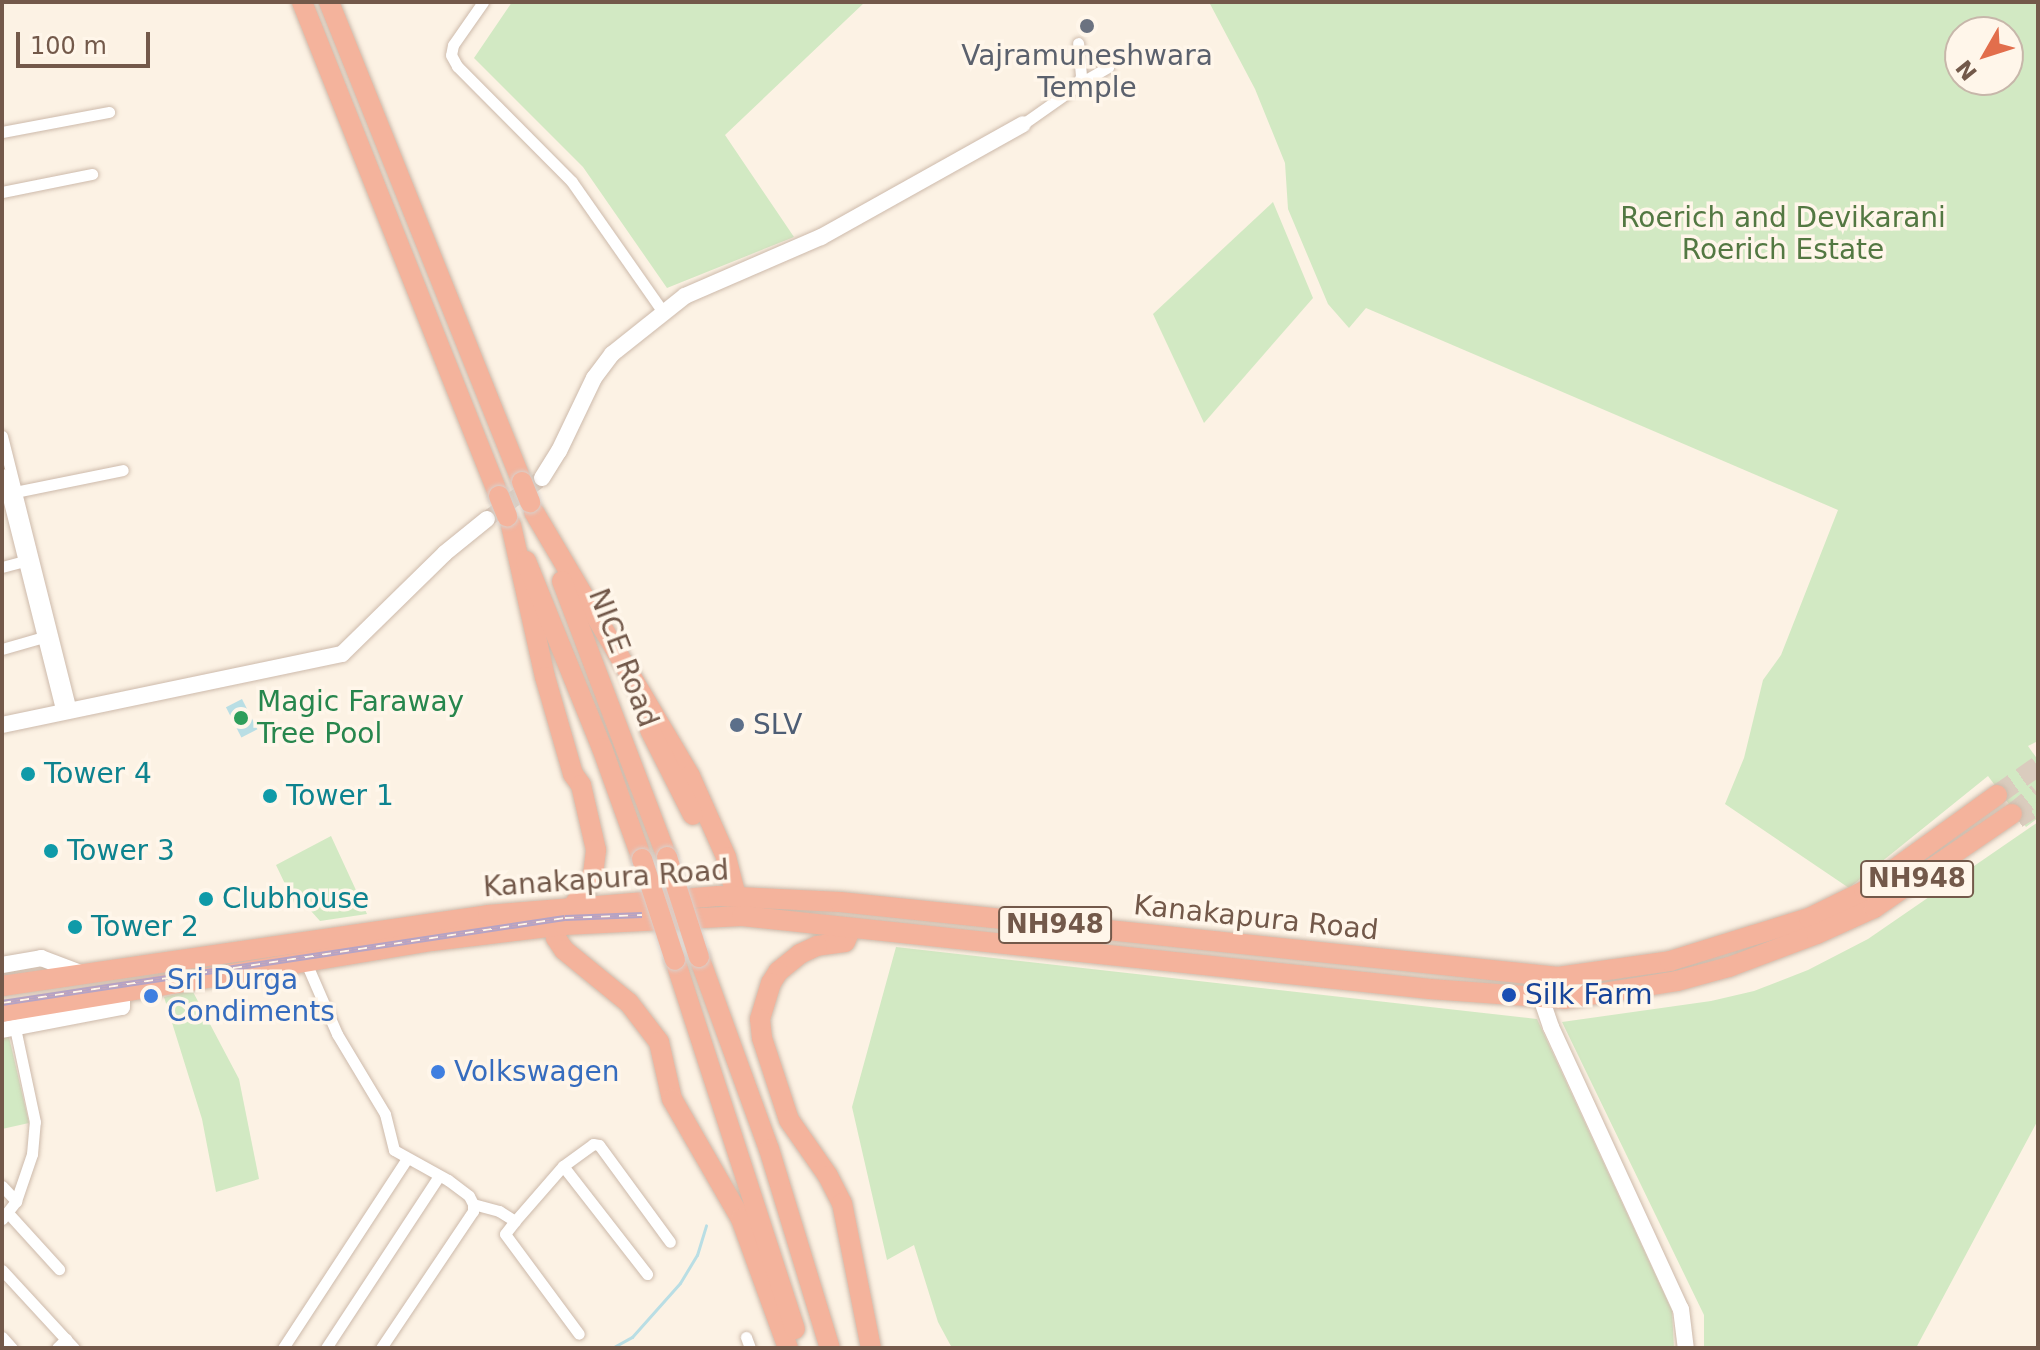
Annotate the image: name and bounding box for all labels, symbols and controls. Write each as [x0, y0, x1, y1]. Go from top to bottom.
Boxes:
scale bar [20, 16, 154, 66]
north arrow [1944, 16, 2024, 96]
marker: Vajramuneshwara Temple [1078, 17, 1096, 35]
text: 100 m [30, 32, 107, 60]
place label: Vajramuneshwara Temple [961, 39, 1213, 105]
text: N [1951, 55, 1982, 85]
park label: Roerich and Devikarani Roerich Estate [1620, 201, 1946, 267]
street label: NICE Road [581, 584, 665, 732]
place label: Magic Faraway Tree Pool [257, 685, 464, 751]
place label: SLV [753, 708, 802, 742]
marker: Magic Faraway Tree Pool [232, 709, 250, 727]
marker: SLV [728, 716, 746, 734]
place label: Tower 4 [44, 757, 152, 791]
marker: Tower 4 [19, 765, 37, 783]
place label: Tower 1 [286, 779, 394, 813]
marker: Tower 1 [261, 787, 279, 805]
place label: Tower 3 [67, 834, 175, 868]
marker: Tower 3 [42, 842, 60, 860]
street label: Kanakapura Road [482, 854, 730, 904]
road number: NH948 [1859, 857, 1975, 901]
place label: Clubhouse [222, 882, 369, 916]
street label: Kanakapura Road [1132, 888, 1380, 948]
marker: Clubhouse [197, 890, 215, 908]
road number: NH948 [997, 903, 1113, 947]
place label: Tower 2 [91, 910, 199, 944]
marker: Tower 2 [66, 918, 84, 936]
place label: Sri Durga Condiments [167, 963, 335, 1029]
place label: Silk Farm [1525, 978, 1652, 1012]
marker: Silk Farm [1500, 986, 1518, 1004]
marker: Sri Durga Condiments [142, 987, 160, 1005]
place label: Volkswagen [454, 1055, 619, 1089]
marker: Volkswagen [429, 1063, 447, 1081]

